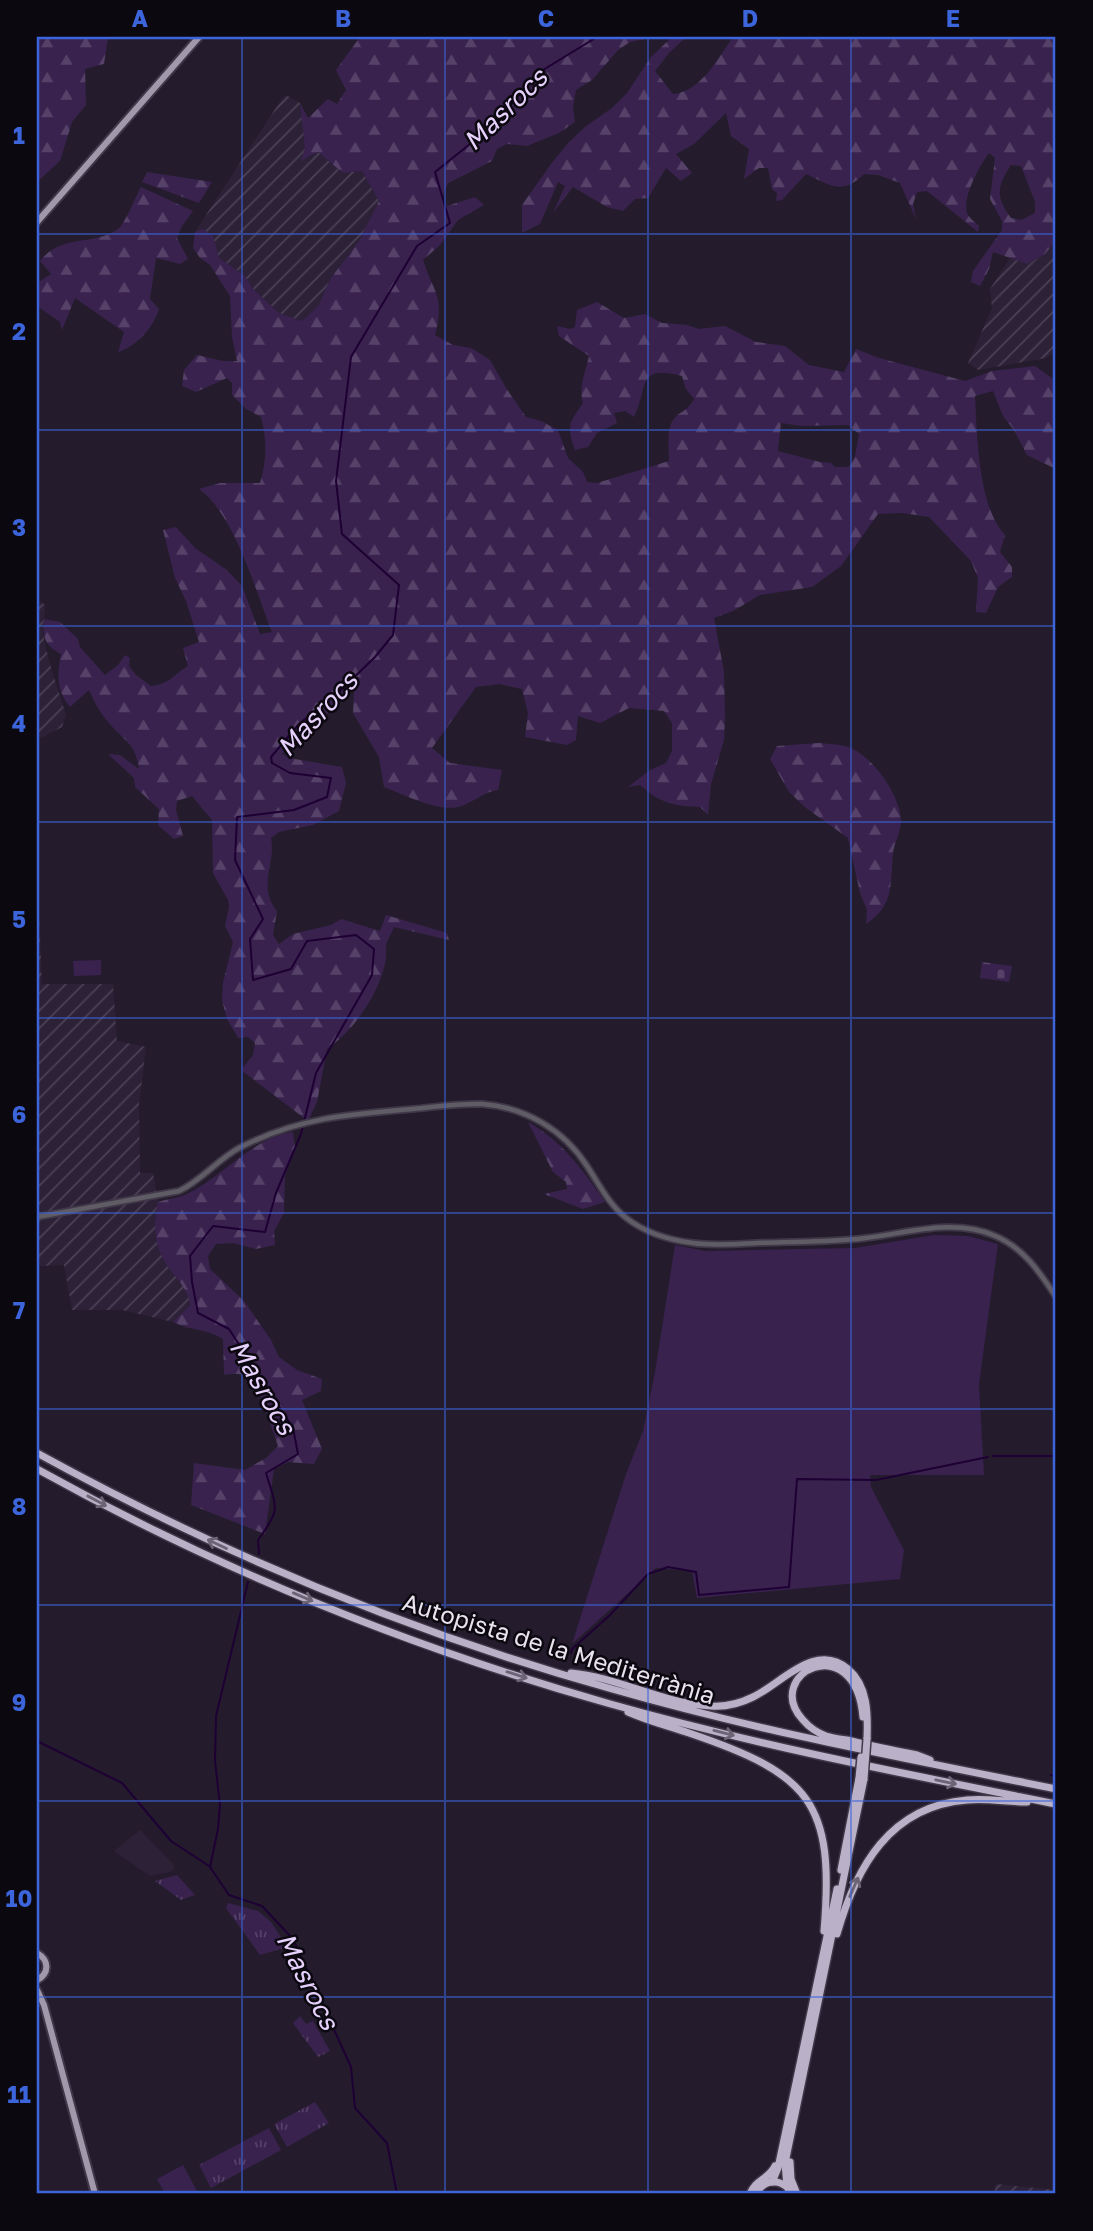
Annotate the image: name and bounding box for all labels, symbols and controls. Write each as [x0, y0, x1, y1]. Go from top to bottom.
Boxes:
text: A [132, 4, 149, 32]
text: B [335, 4, 351, 32]
text: C [538, 4, 554, 32]
text: D [742, 4, 758, 32]
text: E [946, 4, 960, 32]
water label: Masrocs [457, 61, 554, 156]
text: 1 [13, 121, 25, 149]
text: 2 [12, 317, 26, 345]
text: 3 [12, 513, 26, 541]
water label: Masrocs [270, 664, 365, 763]
text: 4 [12, 709, 26, 737]
text: 5 [12, 905, 26, 933]
text: 6 [12, 1100, 26, 1128]
text: 7 [13, 1296, 25, 1324]
water label: Masrocs [224, 1334, 303, 1441]
text: 8 [12, 1492, 26, 1520]
one-way arrow [86, 1495, 107, 1508]
one-way arrow [207, 1537, 229, 1550]
street label: Autopista de la Mediterrània [399, 1587, 719, 1709]
one-way arrow [292, 1591, 314, 1604]
one-way arrow [505, 1670, 527, 1683]
text: 9 [12, 1688, 26, 1716]
one-way arrow [712, 1727, 735, 1740]
one-way arrow [934, 1775, 957, 1789]
one-way arrow [848, 1877, 861, 1899]
text: 10 [6, 1884, 32, 1912]
water label: Masrocs [271, 1928, 346, 2036]
text: 11 [7, 2080, 31, 2108]

